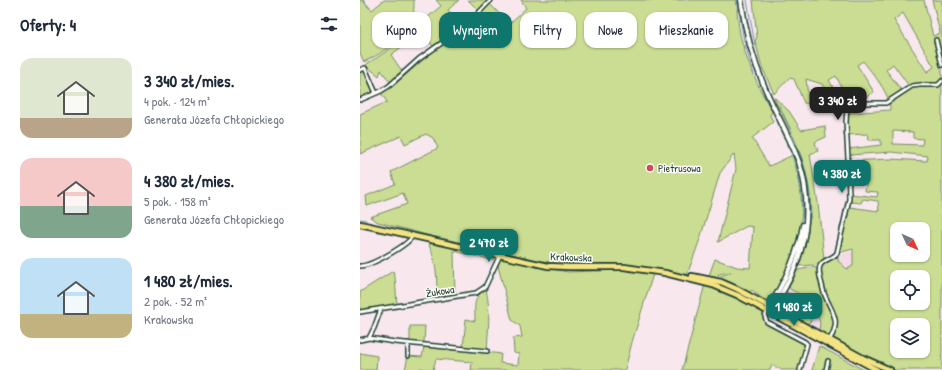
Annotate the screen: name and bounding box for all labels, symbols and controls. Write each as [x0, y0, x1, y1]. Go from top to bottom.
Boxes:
chip: Kupno [372, 12, 431, 48]
chip: Wynajem [439, 12, 512, 48]
chip: Filtry [520, 12, 576, 48]
chip: Nowe [584, 12, 637, 48]
chip: Mieszkanie [645, 12, 728, 48]
text: Oferty: 4 [20, 13, 76, 36]
icon: filters [318, 13, 340, 35]
text: 3 340 zł/mies. [144, 69, 234, 92]
icon: home [52, 74, 100, 122]
pin: 3 340 zł [797, 87, 879, 121]
text: 3 340 zł [819, 91, 857, 109]
text: 4 pok. · 124 m² [144, 92, 210, 110]
text: Generała Józefa Chłopickiego [144, 110, 284, 128]
pin: 4 380 zł [801, 160, 883, 194]
place label: Pietrusowa [658, 161, 701, 175]
marker: Pietrusowa [645, 163, 655, 173]
text: 4 380 zł [823, 164, 861, 182]
text: 4 380 zł/mies. [144, 169, 234, 192]
icon: home [52, 174, 100, 222]
text: 5 pok. · 158 m² [144, 192, 211, 210]
text: Generała Józefa Chłopickiego [144, 210, 284, 228]
north arrow [890, 222, 930, 262]
map controls [890, 222, 930, 358]
pin: 2 470 zł [448, 229, 530, 263]
text: 2 470 zł [469, 233, 509, 251]
street label: Krakowska [550, 249, 593, 265]
text: 1 480 zł/mies. [144, 269, 233, 292]
button: locate [890, 270, 930, 310]
icon: home [52, 274, 100, 322]
street label: Żukowa [425, 282, 456, 300]
text: 2 pok. · 52 m² [144, 292, 207, 310]
pin: 1 480 zł [753, 293, 835, 327]
text: 1 480 zł [775, 297, 813, 315]
text: Krakowska [144, 310, 193, 328]
button: layers [890, 318, 930, 358]

